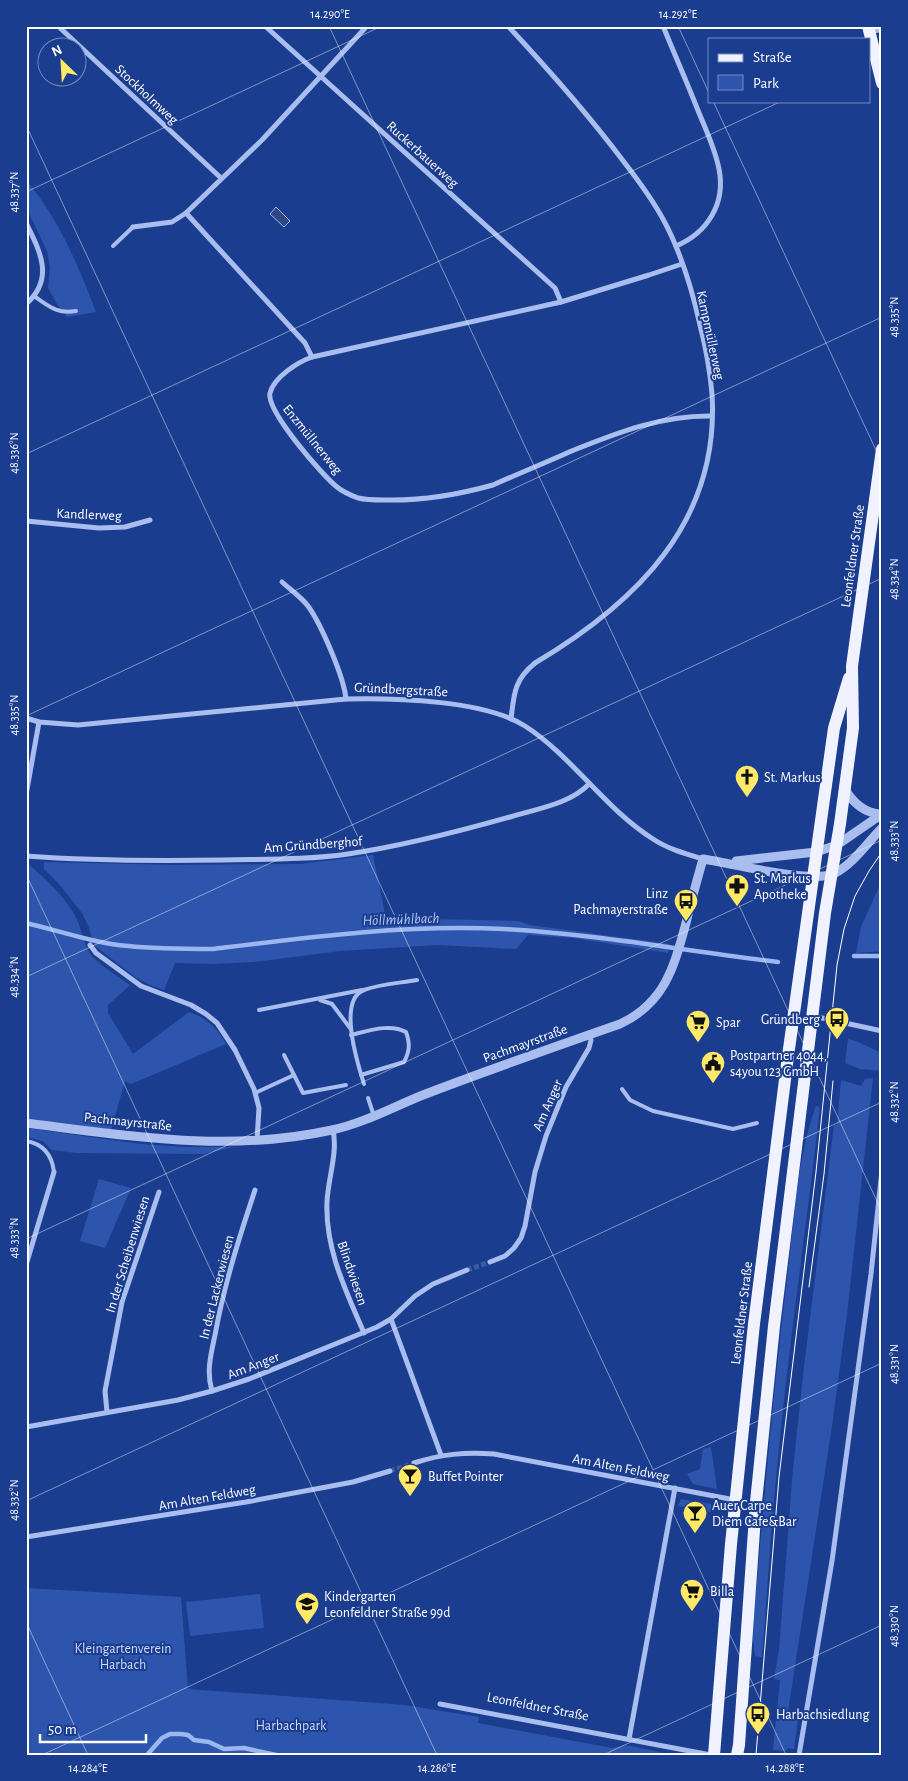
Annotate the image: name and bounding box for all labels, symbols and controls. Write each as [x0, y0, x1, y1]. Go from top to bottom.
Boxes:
text: 14.290°E [310, 8, 350, 20]
text: 14.292°E [659, 8, 697, 20]
north arrow [38, 38, 88, 88]
legend [708, 38, 870, 102]
text: N [50, 43, 64, 60]
text: Straße [753, 50, 792, 65]
street label: Stockholmweg [112, 62, 181, 127]
text: Park [753, 76, 779, 91]
street label: Ruckerbauerweg [384, 119, 461, 191]
text: 48.337°N [8, 172, 20, 212]
street label: Kampmüllerweg [694, 289, 726, 381]
text: 48.335°N [888, 297, 900, 337]
street label: Enzmüllnerweg [280, 402, 345, 477]
text: 48.336°N [8, 432, 20, 474]
street label: Leonfeldner Straße [839, 504, 867, 608]
street label: Kandlerweg [56, 507, 122, 523]
text: 48.334°N [888, 558, 900, 600]
street label: Gründbergstraße [354, 681, 448, 699]
text: 48.335°N [8, 695, 20, 735]
church icon: St. Markus [734, 764, 760, 798]
place label: St. Markus [764, 771, 821, 785]
text: 48.333°N [888, 821, 900, 861]
street label: Am Gründberghof [263, 835, 364, 855]
place label: St. Markus Apotheke [754, 872, 811, 902]
pharmacy icon: St. Markus Apotheke [724, 873, 750, 907]
place label: Linz Pachmayerstraße [573, 887, 668, 917]
bus stop icon: Linz Pachmayerstraße [673, 888, 699, 922]
water label: Höllmühlbach [362, 911, 440, 928]
text: 48.334°N [8, 956, 20, 998]
bus stop icon: Gründberg [824, 1006, 850, 1040]
supermarket icon: Spar [685, 1009, 711, 1043]
place label: Gründberg [761, 1013, 820, 1027]
place label: Spar [716, 1016, 741, 1030]
street label: Pachmayrstraße [481, 1022, 569, 1066]
place label: Postpartner 4044, s4you 123 GmbH [730, 1049, 827, 1079]
public building icon: Postpartner 4044, s4you 123 GmbH [700, 1050, 726, 1084]
street label: Am Anger [530, 1077, 566, 1133]
text: 48.332°N [888, 1081, 900, 1123]
street label: Pachmayrstraße [83, 1110, 173, 1134]
street label: In der Scheibenwiesen [104, 1194, 152, 1314]
text: 48.333°N [8, 1218, 20, 1258]
street label: In der Lackerwiesen [197, 1234, 237, 1341]
street label: Blindwiesen [335, 1239, 370, 1307]
street label: Leonfeldner Straße [729, 1261, 755, 1365]
text: 48.331°N [888, 1344, 900, 1384]
street label: Am Anger [225, 1349, 282, 1382]
street label: Am Alten Feldweg [571, 1452, 671, 1484]
bar icon: Buffet Pointer [397, 1463, 423, 1497]
place label: Buffet Pointer [428, 1470, 504, 1484]
text: 48.332°N [8, 1479, 20, 1521]
street label: Am Alten Feldweg [158, 1483, 257, 1513]
place label: Auer Carpe Diem Cafe&Bar [712, 1499, 797, 1529]
bar icon: Auer Carpe Diem Cafe&Bar [682, 1500, 708, 1534]
supermarket icon: Billa [679, 1578, 705, 1612]
place label: Billa [710, 1585, 735, 1599]
place label: Kindergarten Leonfeldner Straße 99d [324, 1590, 450, 1620]
school or university icon: Kindergarten Leonfeldner Straße 99d [294, 1591, 320, 1625]
text: 48.330°N [888, 1605, 900, 1647]
park label: Kleingartenverein Harbach [74, 1642, 172, 1672]
street label: Leonfeldner Straße [486, 1690, 590, 1724]
bus stop icon: Harbachsiedlung [745, 1701, 771, 1735]
place label: Harbachsiedlung [776, 1708, 869, 1722]
scale bar [40, 1711, 146, 1743]
park label: Harbachpark [256, 1719, 327, 1733]
text: 50 m [48, 1722, 77, 1737]
text: 14.284°E [69, 1762, 108, 1774]
text: 14.286°E [418, 1762, 457, 1774]
text: 14.288°E [766, 1762, 805, 1774]

